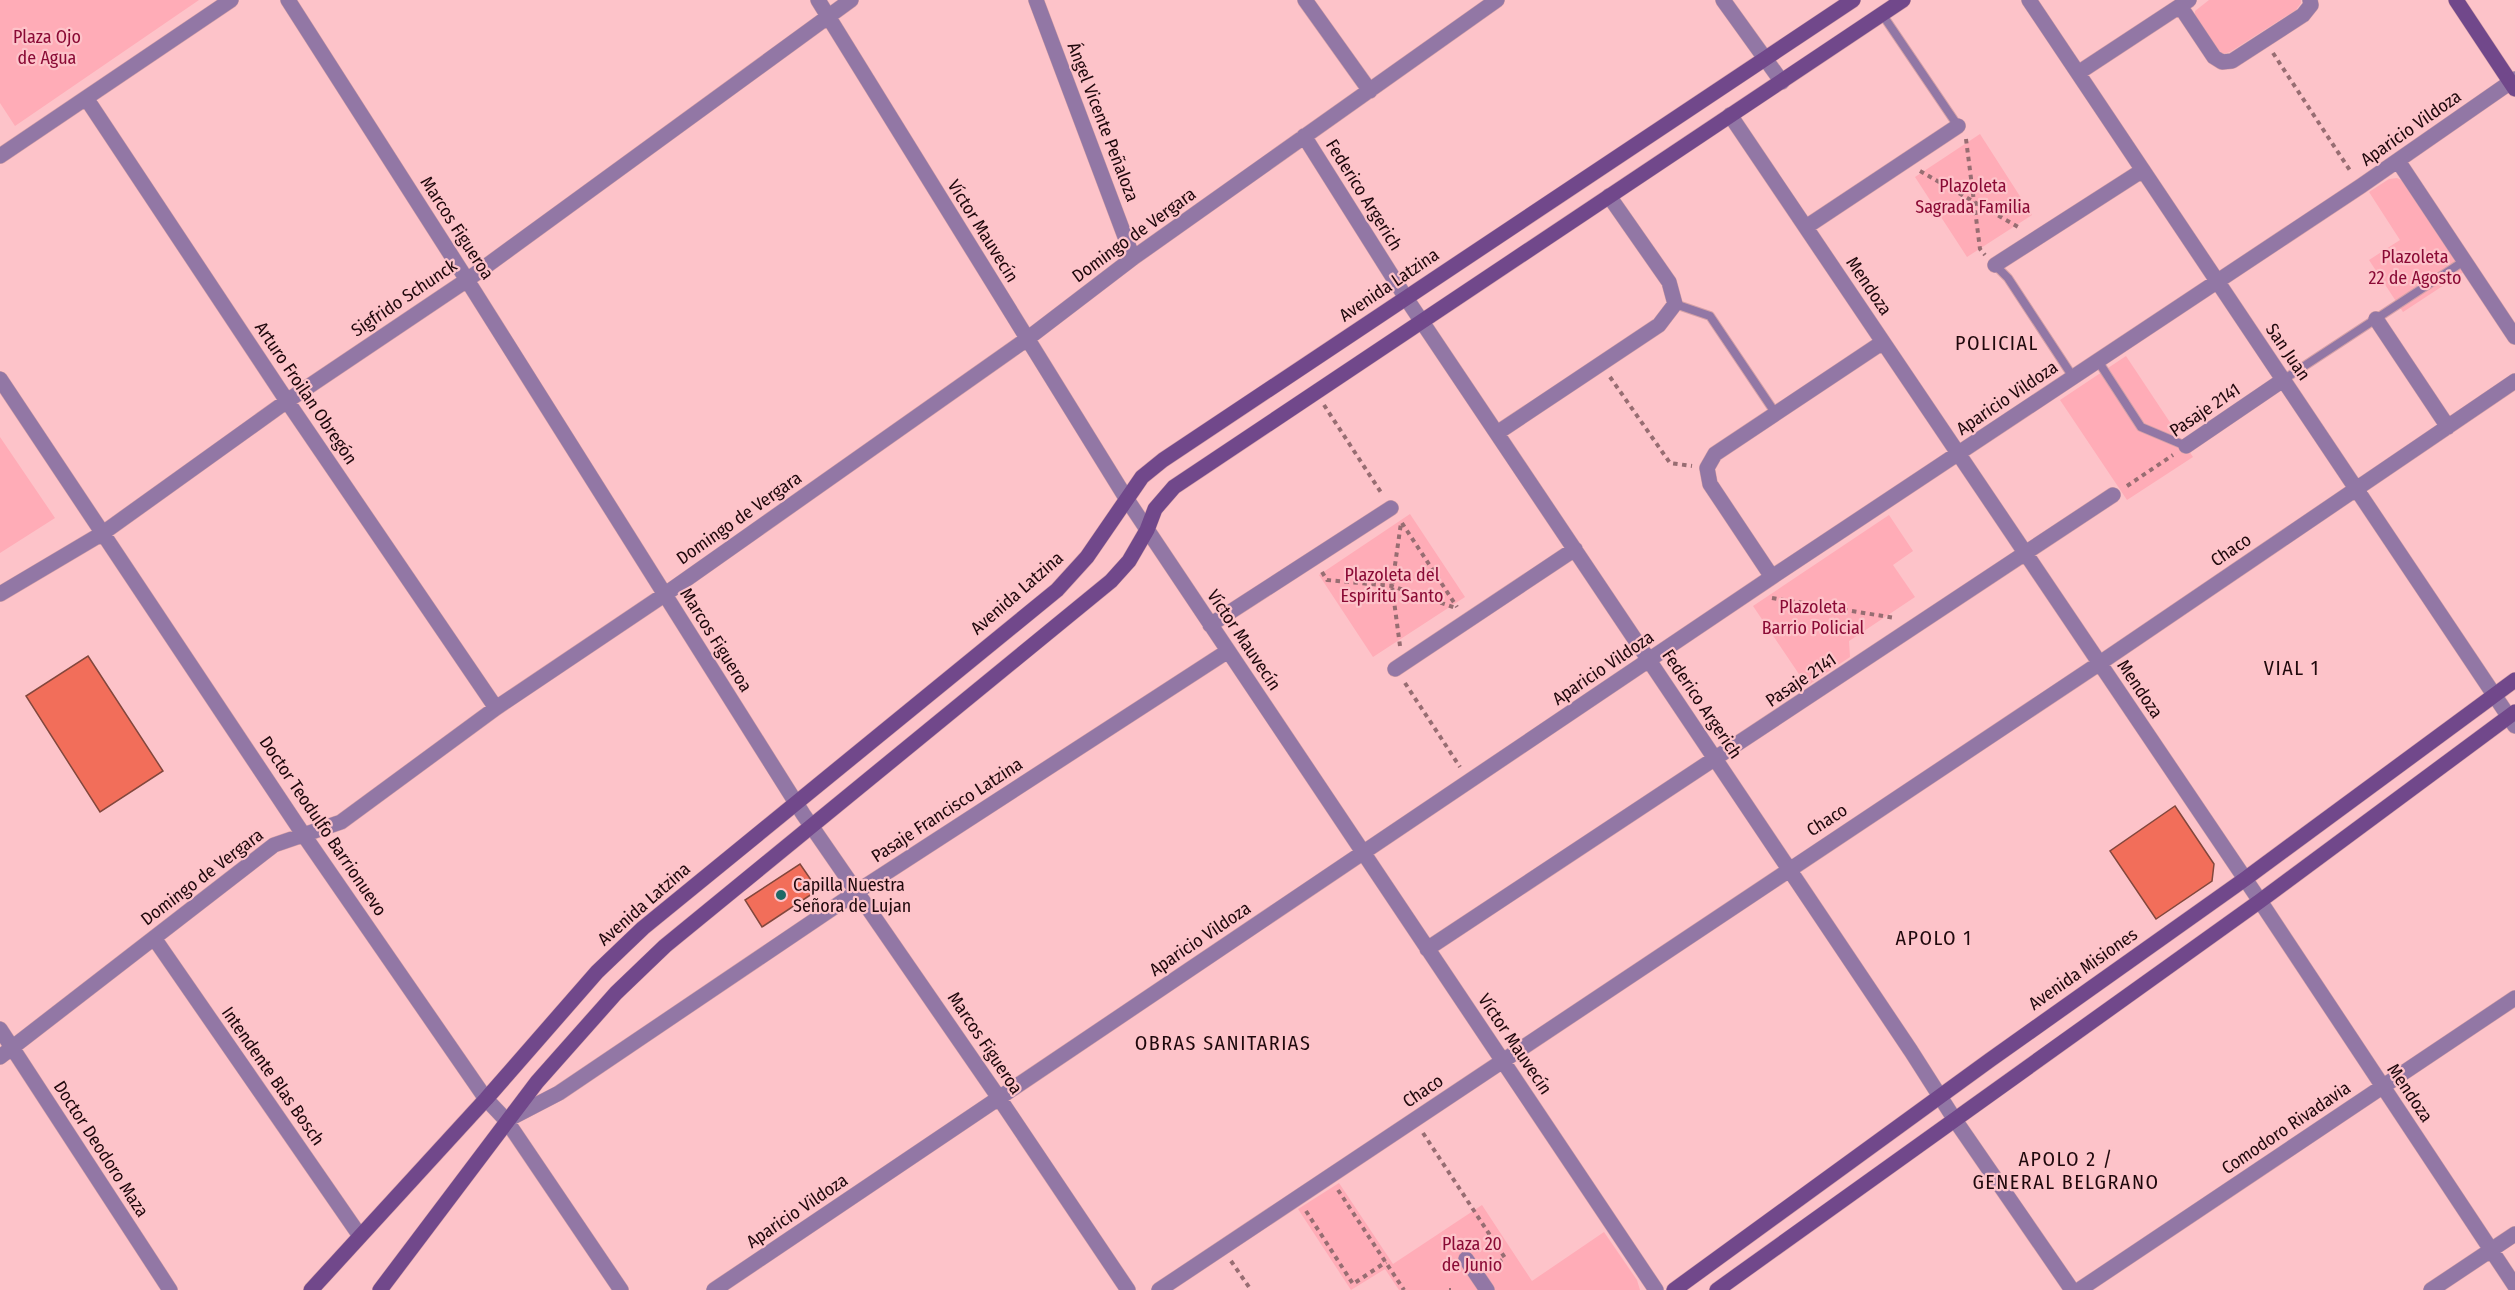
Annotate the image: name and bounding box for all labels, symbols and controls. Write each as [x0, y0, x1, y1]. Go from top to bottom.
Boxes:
park label: Plaza Ojo de Agua [13, 26, 81, 69]
street label: Ángel Vicente Peñaloza [1062, 39, 1145, 205]
street label: Aparicio Vildoza [2357, 85, 2466, 171]
street label: Federico Argerich [1321, 135, 1407, 255]
street label: Marcos Figueroa [416, 172, 499, 284]
park label: Plazoleta Sagrada Familia [1915, 175, 2031, 218]
street label: Víctor Mauvecín [943, 176, 1023, 286]
street label: Domingo de Vergara [1068, 183, 1200, 287]
street label: Avenida Latzina [1335, 243, 1443, 326]
park label: Plazoleta 22 de Agosto [2369, 246, 2461, 289]
street label: Mendoza [1841, 253, 1897, 320]
street label: Sigfrido Schunck [347, 254, 462, 341]
street label: Arturo Froilan Obregón [250, 317, 362, 469]
street label: San Juan [2261, 319, 2315, 385]
district label: POLICIAL [1955, 331, 2039, 355]
street label: Aparicio Vildoza [1952, 356, 2062, 440]
street label: Pasaje 2141 [2166, 378, 2244, 442]
street label: Domingo de Vergara [672, 467, 806, 569]
street label: Chaco [2207, 529, 2255, 571]
street label: Avenida Latzina [966, 547, 1068, 639]
park label: Plazoleta del Espíritu Santo [1341, 564, 1443, 607]
street label: Marcos Figueroa [675, 584, 757, 696]
street label: Víctor Mauvecín [1202, 585, 1286, 695]
park label: Plazoleta Barrio Policial [1762, 596, 1865, 639]
street label: Aparicio Vildoza [1548, 626, 1658, 710]
street label: Federico Argerich [1657, 645, 1747, 763]
street label: Pasaje 2141 [1762, 648, 1840, 712]
street label: Mendoza [2112, 656, 2168, 723]
district label: VIAL 1 [2264, 656, 2320, 680]
street label: Doctor Teodulfo Barrionuevo [255, 732, 391, 920]
street label: Pasaje Francisco Latzina [867, 753, 1027, 867]
street label: Chaco [1803, 799, 1851, 841]
street label: Domingo de Vergara [136, 824, 268, 930]
street label: Avenida Latzina [593, 858, 695, 950]
place label: Capilla Nuestra Señora de Lujan [793, 874, 911, 917]
marker: Capilla Nuestra Señora de Lujan [774, 888, 788, 902]
street label: Aparicio Vildoza [1145, 897, 1255, 981]
street label: Avenida Misiones [2024, 923, 2142, 1015]
district label: APOLO 1 [1895, 926, 1973, 950]
street label: Marcos Figueroa [943, 988, 1027, 1098]
street label: Víctor Mauvecín [1473, 989, 1557, 1099]
street label: Intendente Blas Bosch [217, 1002, 329, 1150]
district label: OBRAS SANITARIAS [1135, 1031, 1311, 1055]
street label: Mendoza [2382, 1060, 2438, 1127]
street label: Chaco [1399, 1070, 1447, 1112]
street label: Doctor Deodoro Maza [49, 1077, 153, 1221]
street label: Comodoro Rivadavia [2217, 1077, 2355, 1179]
district label: APOLO 2 / GENERAL BELGRANO [1972, 1147, 2160, 1194]
street label: Aparicio Vildoza [742, 1169, 852, 1253]
park label: Plaza 20 de Junio [1442, 1233, 1502, 1276]

